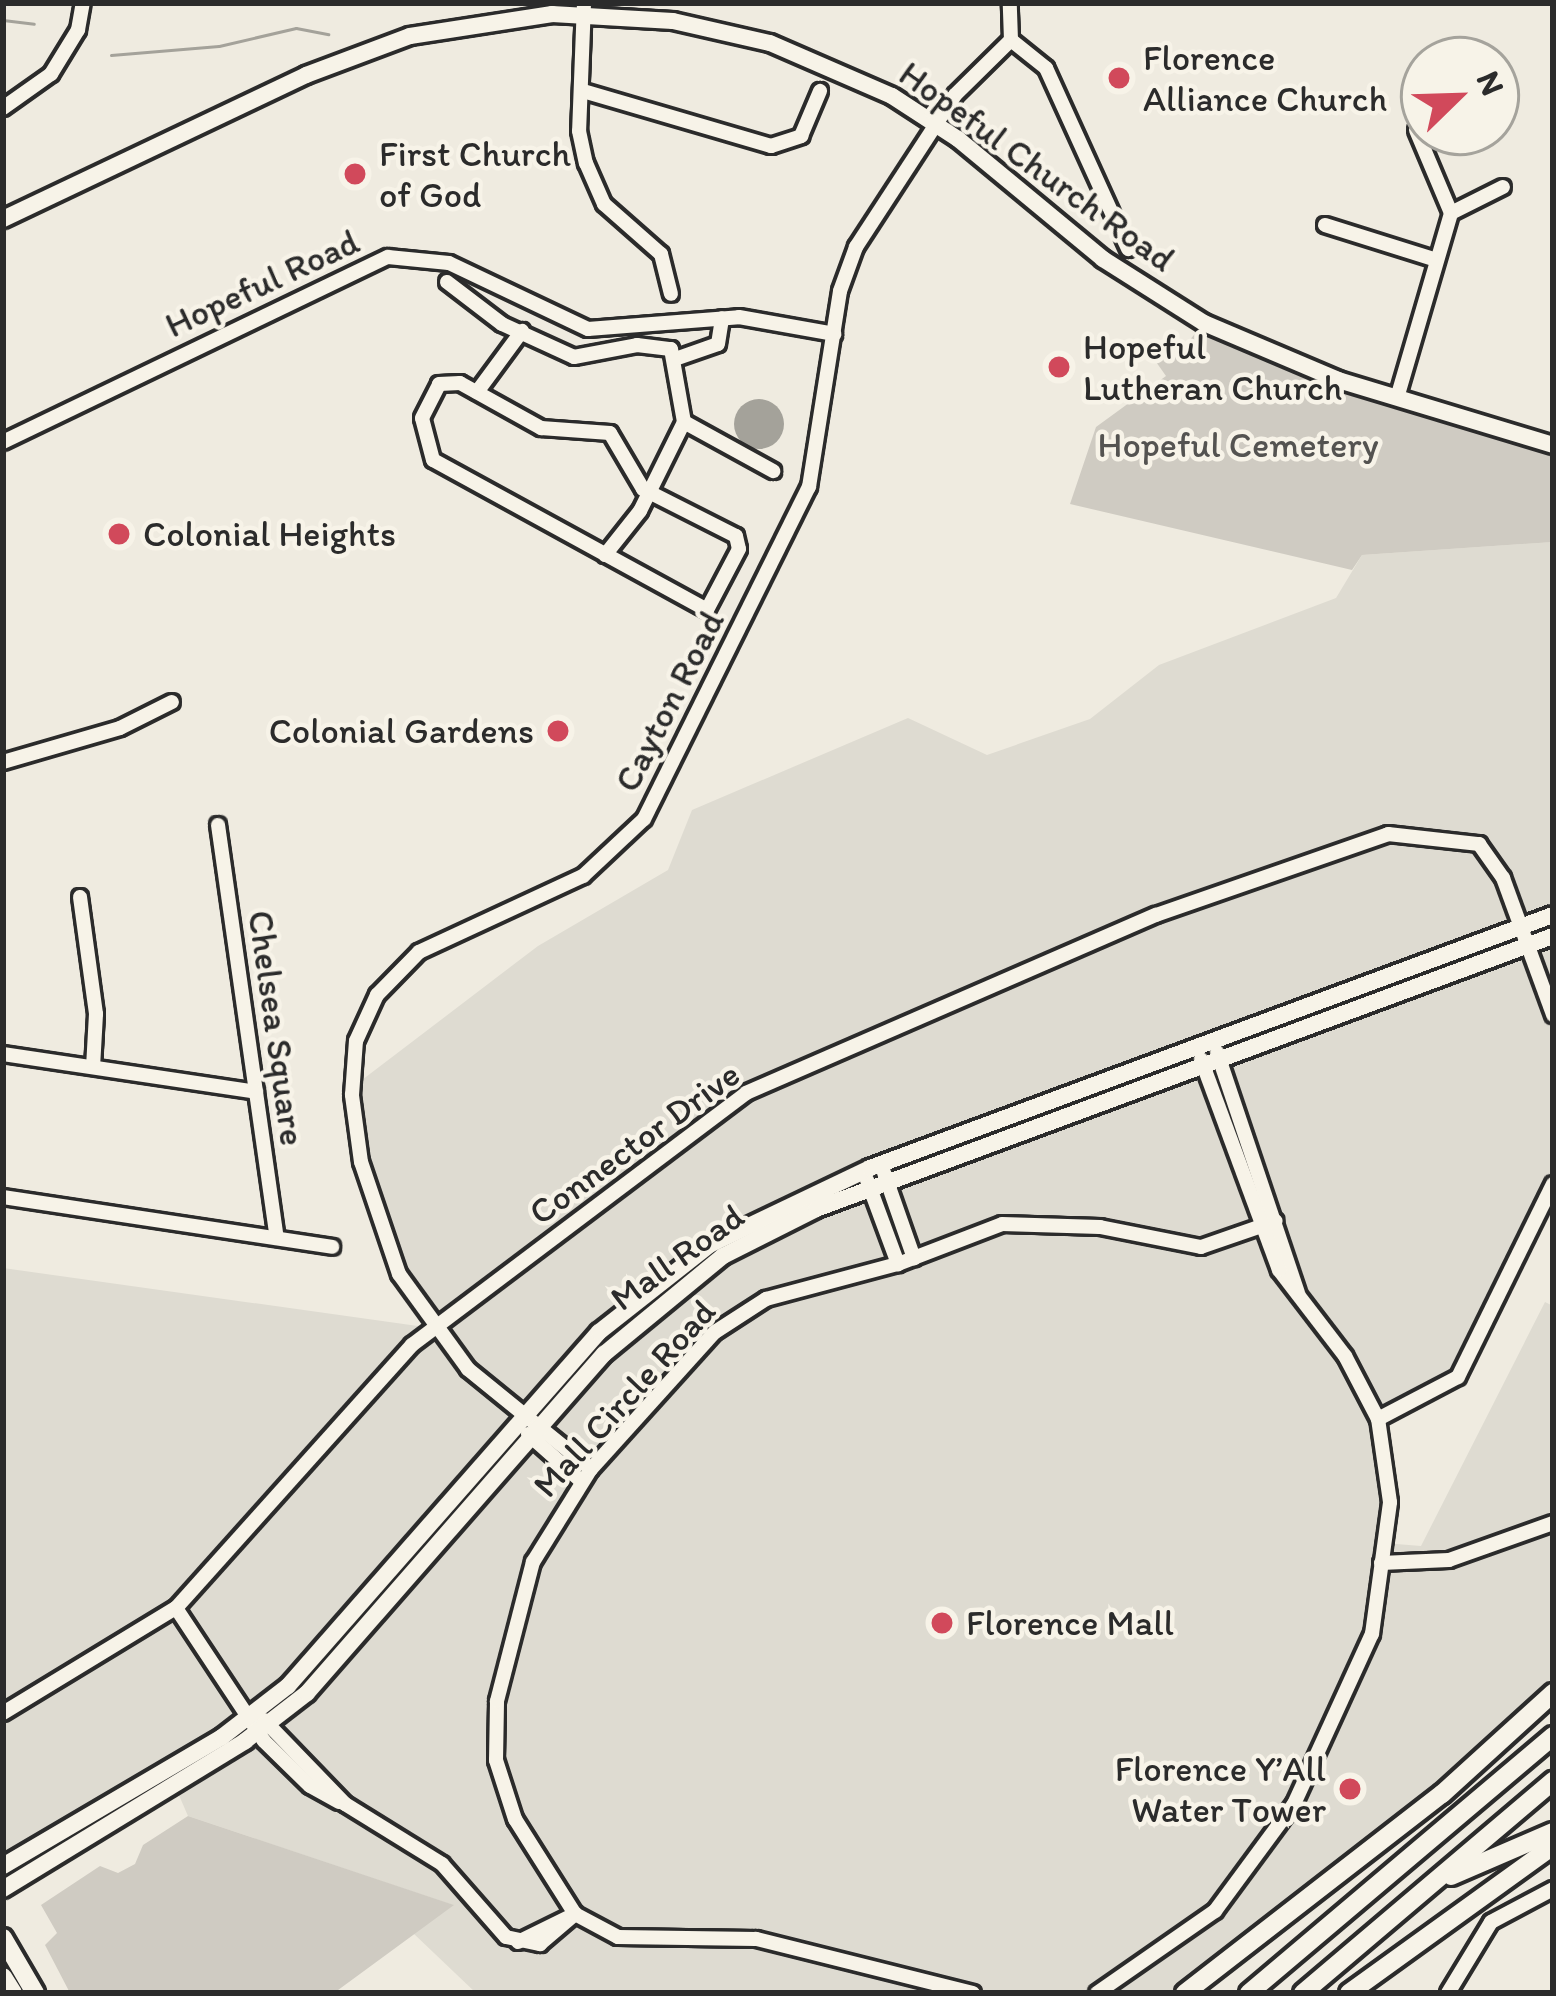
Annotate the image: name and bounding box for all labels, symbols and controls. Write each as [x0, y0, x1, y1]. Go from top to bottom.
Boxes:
place label: Florence Alliance Church [1143, 35, 1388, 120]
north arrow [1400, 36, 1520, 156]
street label: Hopeful Church Road [891, 52, 1183, 280]
marker: Florence Alliance Church [1106, 65, 1132, 91]
text: N [1469, 65, 1513, 101]
place label: First Church of God [379, 131, 571, 216]
marker: First Church of God [342, 161, 368, 187]
street label: Hopeful Road [158, 219, 366, 347]
place label: Hopeful Lutheran Church [1083, 324, 1343, 409]
marker: Hopeful Lutheran Church [1046, 354, 1072, 380]
park label: Hopeful Cemetery [1097, 423, 1379, 467]
place label: Colonial Heights [143, 512, 396, 556]
marker: Colonial Heights [106, 521, 132, 547]
street label: Cayton Road [605, 604, 733, 798]
place label: Colonial Gardens [268, 709, 534, 753]
marker: Colonial Gardens [545, 718, 571, 744]
street label: Chelsea Square [239, 908, 315, 1148]
street label: Connector Drive [520, 1052, 748, 1234]
street label: Mall Road [602, 1195, 752, 1319]
street label: Mall Circle Road [524, 1290, 724, 1506]
place label: Florence Mall [966, 1601, 1174, 1645]
marker: Florence Mall [929, 1610, 955, 1636]
place label: Florence Y’All Water Tower [1115, 1746, 1326, 1831]
marker: Florence Y’All Water Tower [1337, 1776, 1363, 1802]

